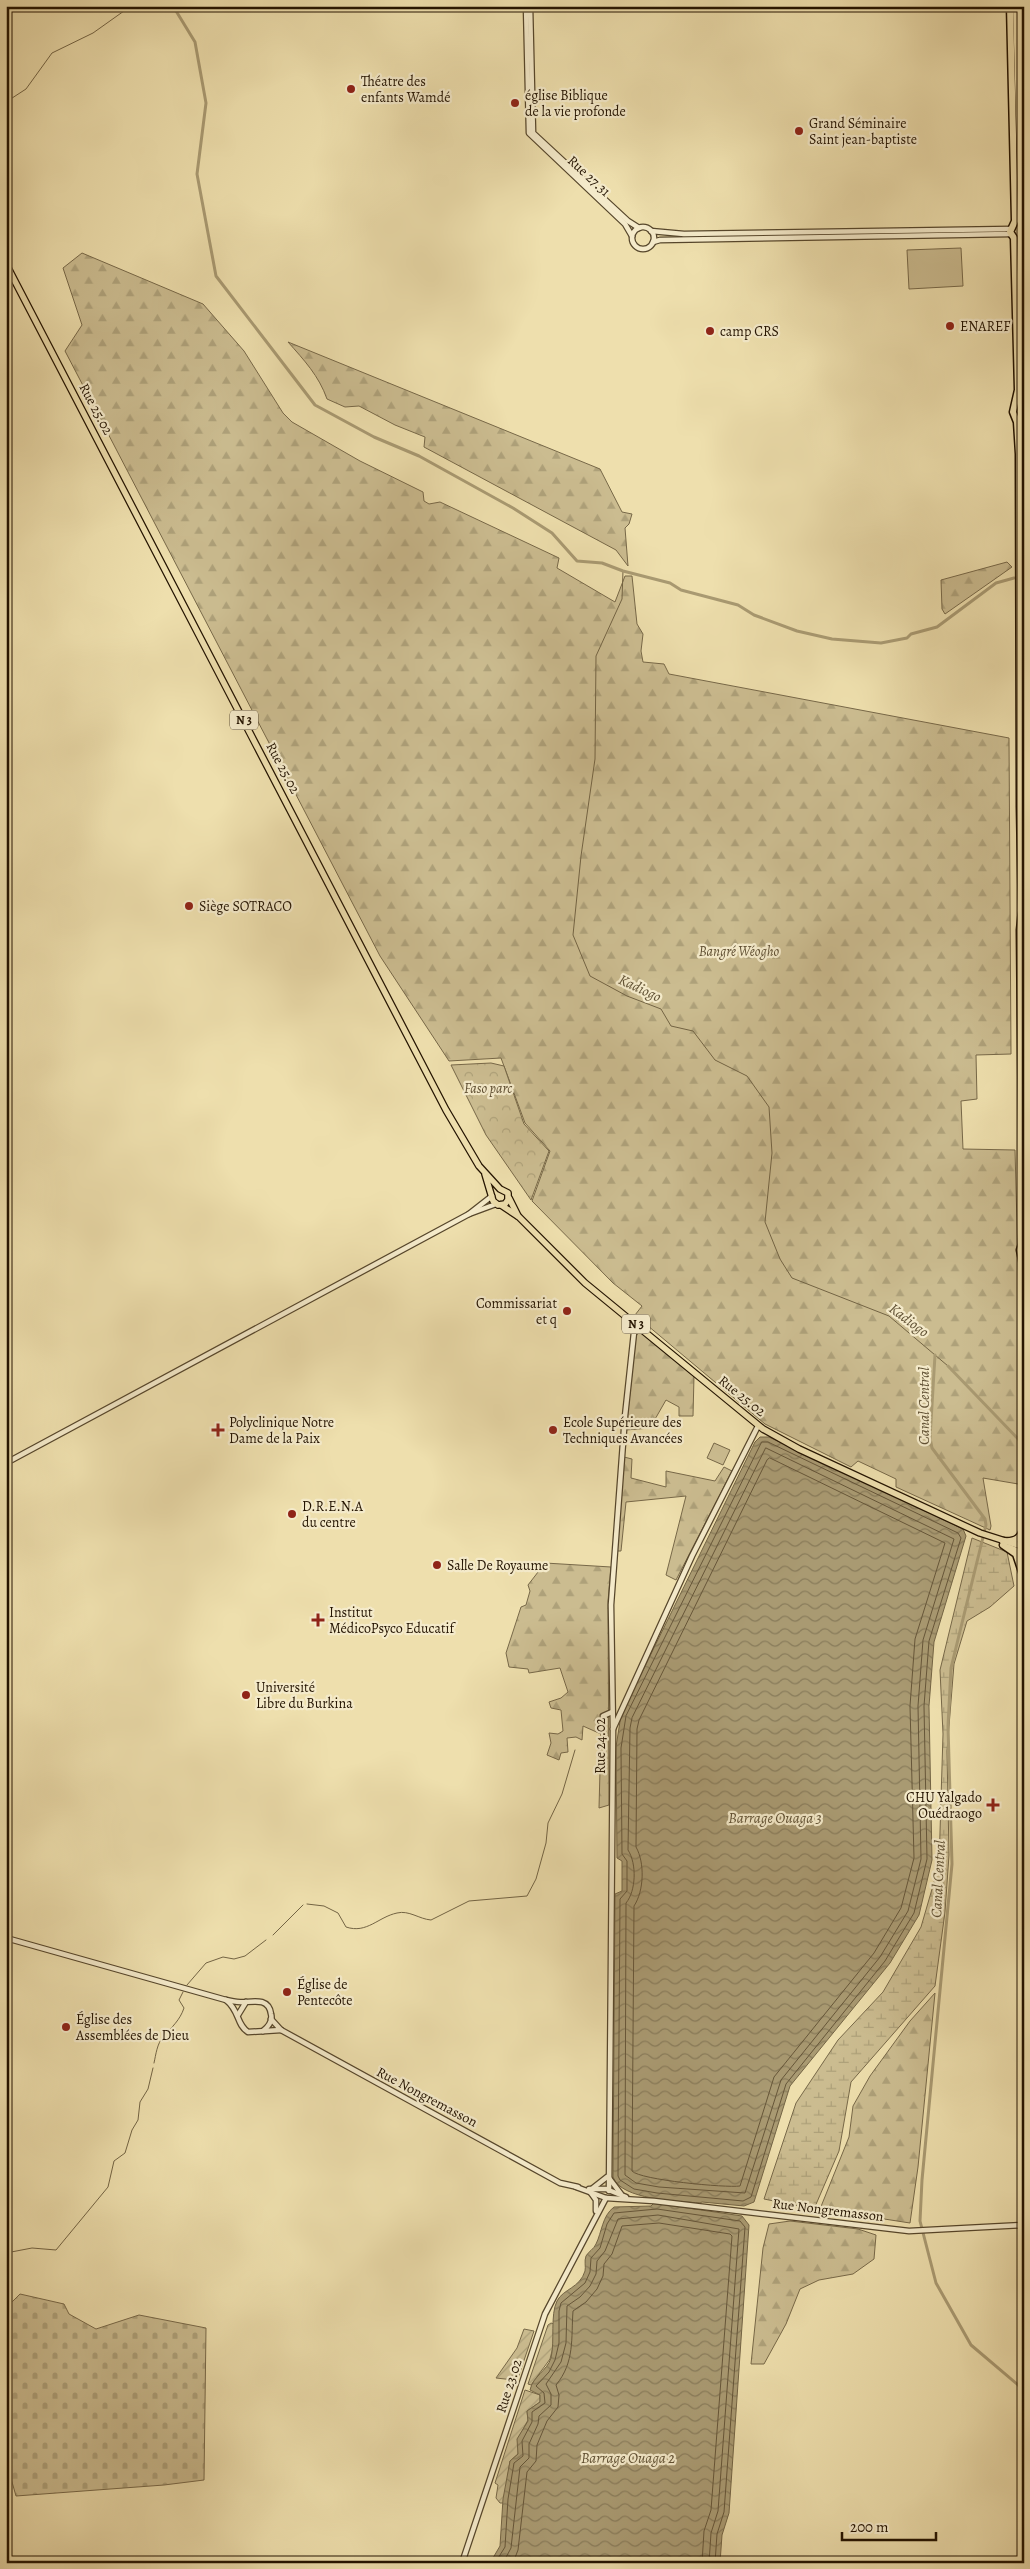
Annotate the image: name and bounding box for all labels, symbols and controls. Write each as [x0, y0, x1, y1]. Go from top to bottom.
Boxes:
place label: Théatre des enfants Wamdé [361, 72, 451, 107]
marker: Théatre des enfants Wamdé [345, 83, 357, 95]
place label: église Biblique de la vie profonde [525, 86, 626, 121]
marker: église Biblique de la vie profonde [509, 97, 521, 109]
place label: Grand Séminaire Saint jean-baptiste [809, 114, 917, 149]
marker: Grand Séminaire Saint jean-baptiste [793, 125, 805, 137]
street label: Rue 27.31 [563, 151, 615, 201]
place label: ENAREF [960, 317, 1010, 336]
marker: ENAREF [944, 320, 956, 332]
place label: camp CRS [720, 322, 779, 341]
marker: camp CRS [704, 325, 716, 337]
street label: Rue 25.02 [75, 380, 118, 438]
road number: N 3 [230, 710, 258, 730]
street label: Rue 25.02 [262, 739, 305, 797]
place label: Siège SOTRACO [199, 897, 292, 916]
marker: Siège SOTRACO [183, 900, 195, 912]
park label: Bangré Wéogho [699, 942, 780, 961]
water label: Kadiogo [615, 969, 665, 1007]
park label: Faso parc [464, 1079, 512, 1098]
place label: Commissariat et q [476, 1294, 557, 1329]
water label: Kadiogo [885, 1298, 933, 1342]
marker: Commissariat et q [561, 1305, 573, 1317]
road number: N 3 [622, 1315, 650, 1334]
water label: Canal Central [914, 1367, 934, 1445]
street label: Rue 25.02 [714, 1371, 770, 1421]
place label: Polyclinique Notre Dame de la Paix [229, 1413, 334, 1448]
place label: Ecole Supérieure des Techniques Avancées [563, 1413, 683, 1448]
marker: Polyclinique Notre Dame de la Paix [211, 1423, 225, 1437]
marker: Ecole Supérieure des Techniques Avancées [547, 1424, 559, 1436]
place label: D.R.E.N.A du centre [302, 1497, 364, 1532]
marker: D.R.E.N.A du centre [286, 1508, 298, 1520]
place label: Salle De Royaume [447, 1556, 548, 1575]
marker: Salle De Royaume [431, 1559, 443, 1571]
place label: Institut MédicoPsyco Educatif [329, 1603, 456, 1638]
marker: Institut MédicoPsyco Educatif [311, 1613, 325, 1627]
place label: Université Libre du Burkina [256, 1678, 353, 1713]
marker: Université Libre du Burkina [240, 1689, 252, 1701]
street label: Rue 24.02 [591, 1718, 610, 1774]
place label: CHU Yalgado Ouédraogo [906, 1788, 982, 1823]
marker: CHU Yalgado Ouédraogo [986, 1798, 1000, 1812]
water label: Barrage Ouaga 3 [728, 1808, 822, 1828]
water label: Canal Central [926, 1839, 950, 1918]
place label: Église de Pentecôte [297, 1975, 353, 2010]
marker: Église de Pentecôte [281, 1986, 293, 1998]
place label: Église des Assemblées de Dieu [75, 2010, 189, 2045]
marker: Église des Assemblées de Dieu [60, 2021, 72, 2033]
street label: Rue Nongremasson [373, 2062, 481, 2132]
street label: Rue Nongremasson [771, 2194, 885, 2226]
street label: Rue 23.02 [491, 2356, 527, 2415]
water label: Barrage Ouaga 2 [581, 2448, 675, 2468]
scale bar [842, 2509, 936, 2541]
text: 200 m [850, 2517, 889, 2537]

